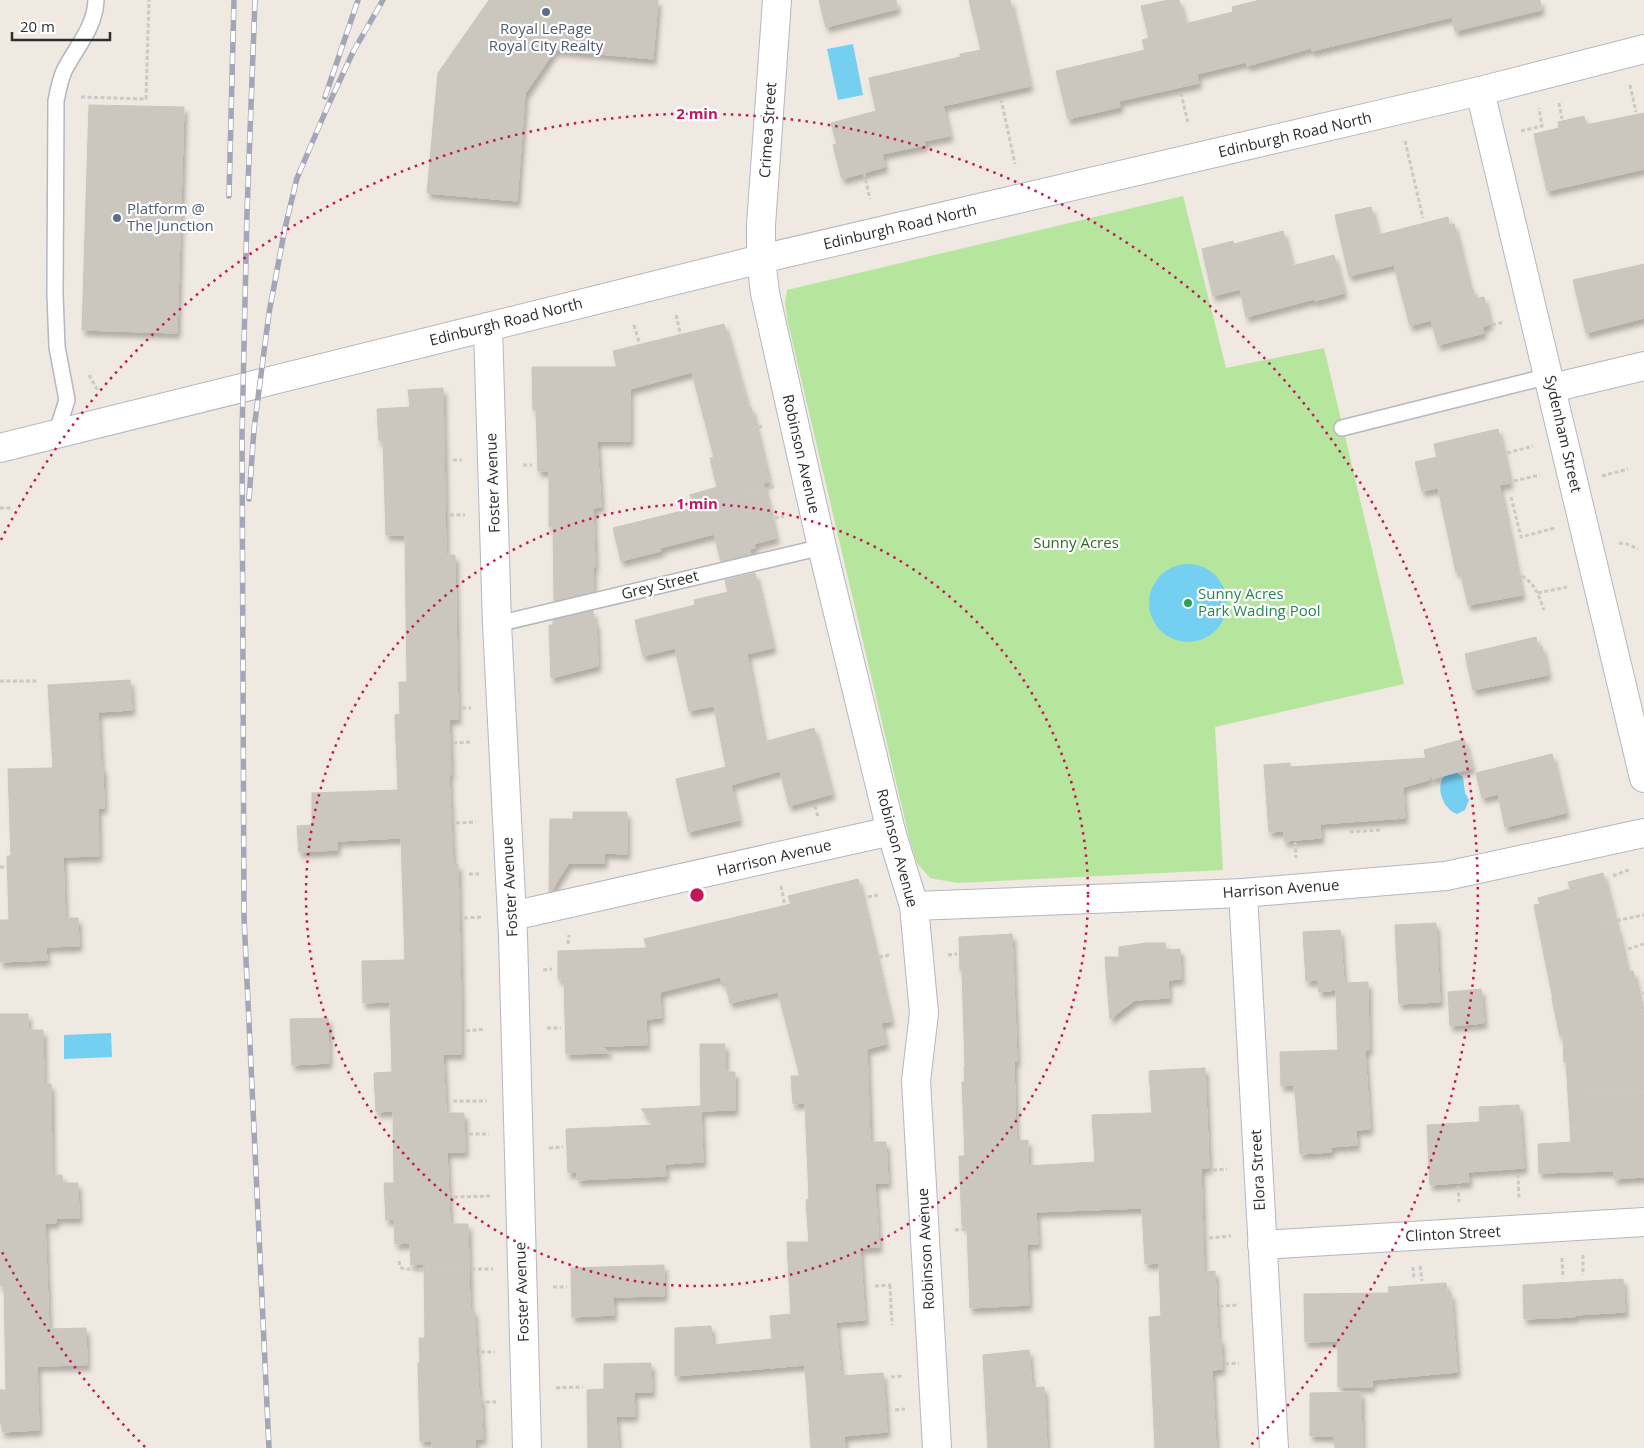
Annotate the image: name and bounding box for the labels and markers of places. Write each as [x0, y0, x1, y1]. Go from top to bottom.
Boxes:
marker: Royal LePage Royal City Realty [540, 6, 552, 18]
place label: Royal LePage Royal City Realty [489, 18, 604, 55]
place label: Platform @ The Junction [127, 198, 214, 235]
marker: Platform @ The Junction [111, 212, 123, 224]
place label: Sunny Acres Park Wading Pool [1198, 583, 1321, 620]
marker: Sunny Acres Park Wading Pool [1182, 597, 1194, 609]
centre of rings [688, 886, 706, 904]

